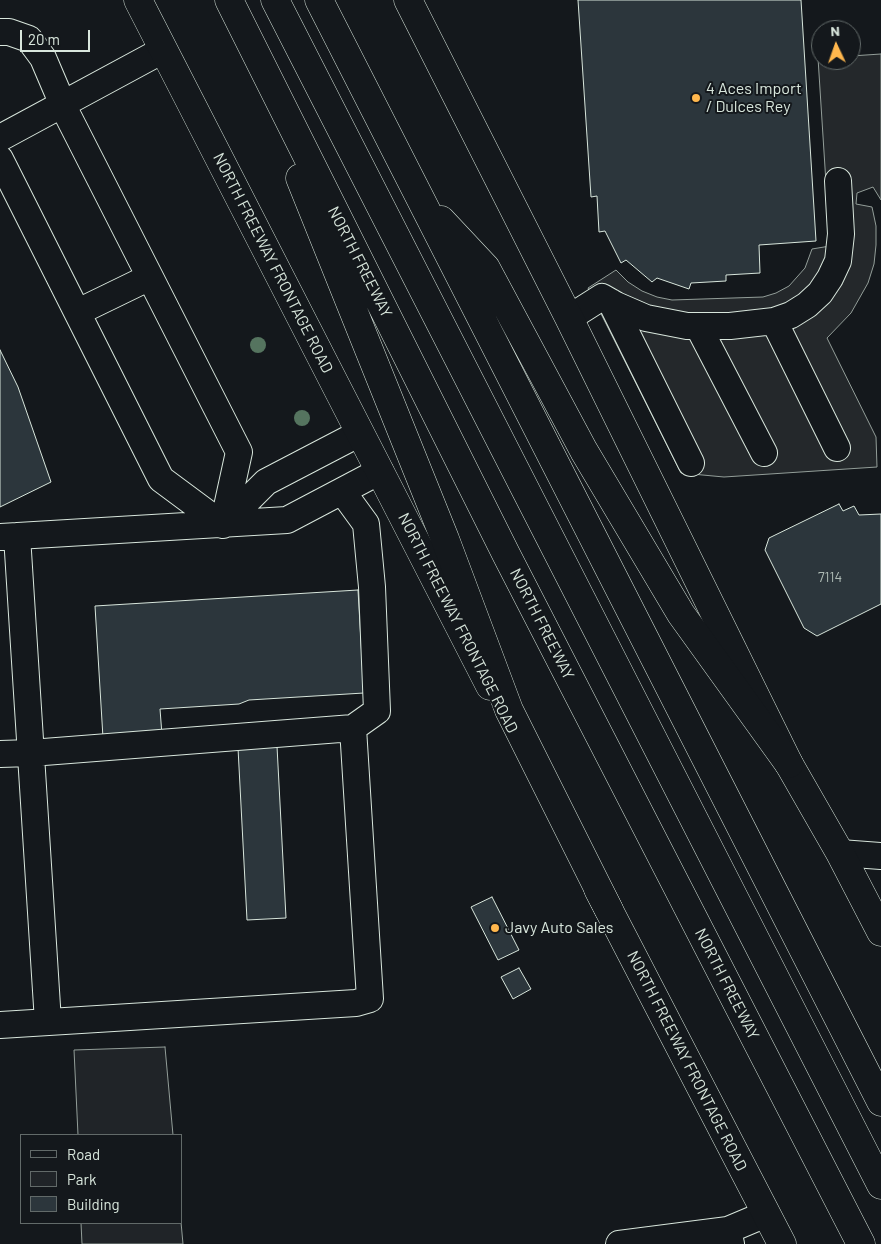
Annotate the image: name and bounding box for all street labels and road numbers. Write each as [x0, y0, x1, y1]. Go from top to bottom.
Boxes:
street label: NORTH FREEWAY FRONTAGE ROAD [209, 150, 337, 376]
street label: NORTH FREEWAY [324, 203, 396, 321]
street label: NORTH FREEWAY FRONTAGE ROAD [394, 510, 522, 736]
street label: NORTH FREEWAY [506, 565, 578, 683]
street label: NORTH FREEWAY [691, 925, 763, 1043]
street label: NORTH FREEWAY FRONTAGE ROAD [623, 948, 751, 1174]

